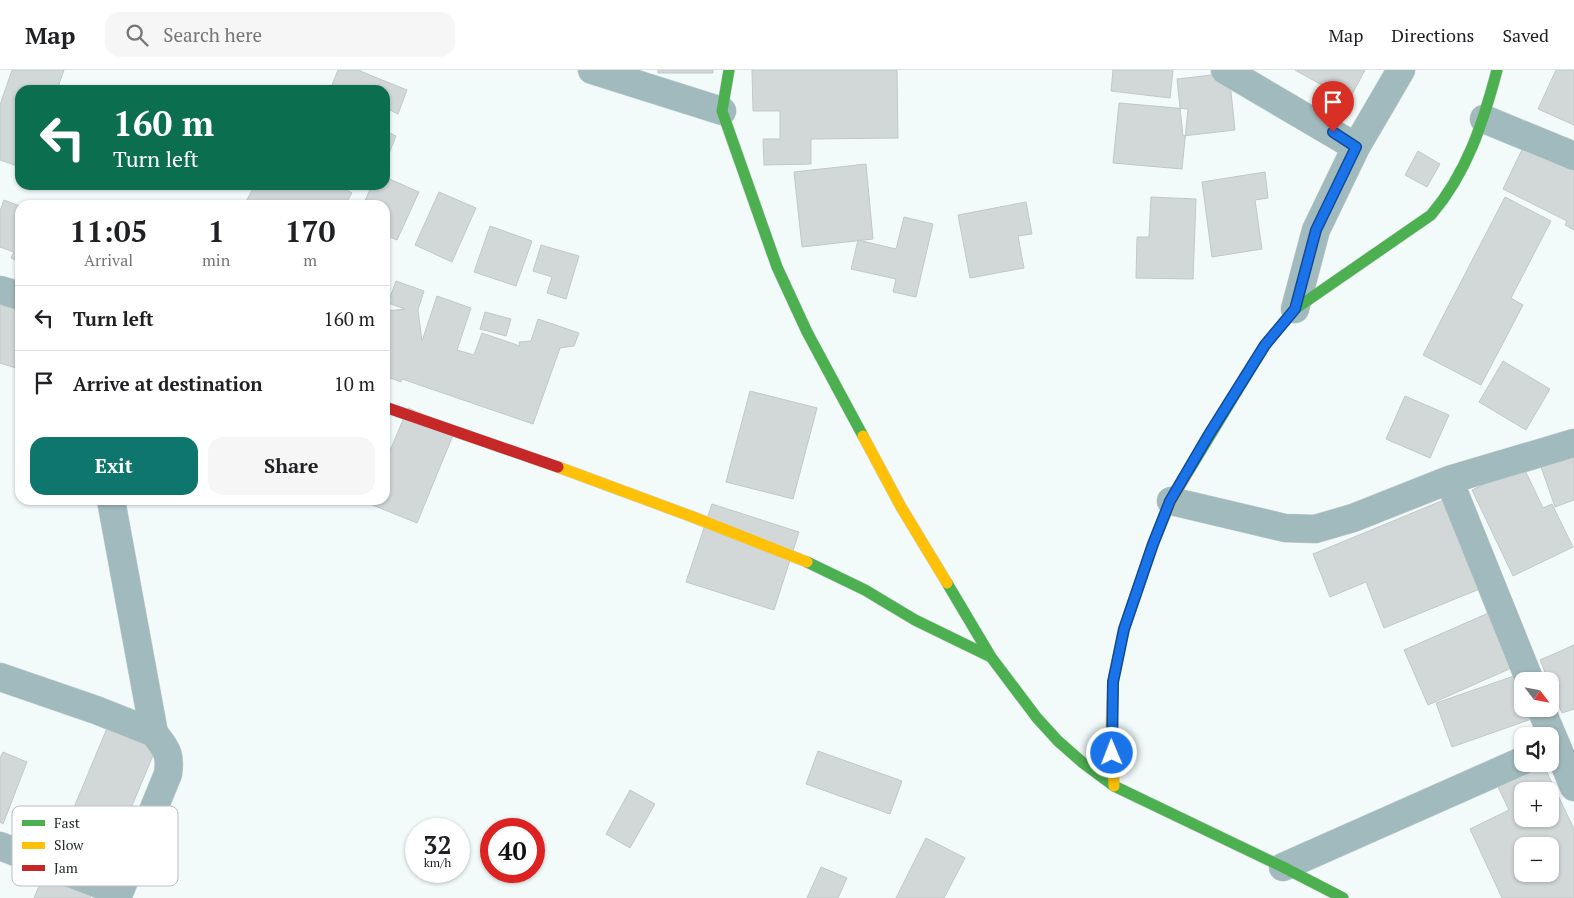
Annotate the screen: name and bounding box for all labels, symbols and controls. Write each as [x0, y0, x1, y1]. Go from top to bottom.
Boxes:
search box [105, 12, 455, 57]
text: Map [25, 19, 75, 51]
icon: search [123, 21, 151, 49]
text: Search here [163, 22, 262, 47]
text: Map [1328, 23, 1363, 47]
text: Directions [1391, 23, 1474, 47]
text: Saved [1502, 23, 1549, 47]
pin [1312, 81, 1354, 132]
icon: arrive [1319, 88, 1347, 116]
text: 160 m [113, 100, 214, 146]
icon: left [30, 105, 95, 170]
text: Turn left [113, 144, 199, 173]
text: 11:05 [69, 211, 148, 251]
text: 1 [208, 211, 225, 251]
text: 170 [285, 211, 336, 251]
text: Arrival [84, 249, 133, 271]
text: min [202, 249, 230, 271]
text: m [303, 249, 317, 271]
icon: left [30, 304, 58, 332]
text: Turn left [73, 306, 154, 331]
text: 160 m [324, 306, 375, 331]
icon: arrive [30, 369, 58, 397]
text: Arrive at destination [73, 371, 262, 396]
text: 10 m [334, 371, 375, 396]
button: Exit [30, 437, 198, 495]
button: Share [208, 437, 375, 495]
north arrow [1514, 672, 1559, 718]
map controls [1514, 672, 1559, 882]
position arrow [1085, 726, 1137, 778]
button: sound [1514, 727, 1559, 772]
button: + [1514, 782, 1559, 827]
legend [12, 806, 178, 886]
text: Fast [54, 813, 81, 832]
speed limit sign: 40 [480, 818, 545, 883]
text: 32 [423, 828, 452, 861]
text: Slow [54, 835, 84, 854]
button: − [1514, 837, 1559, 882]
text: km/h [424, 855, 451, 870]
text: Jam [54, 858, 78, 877]

